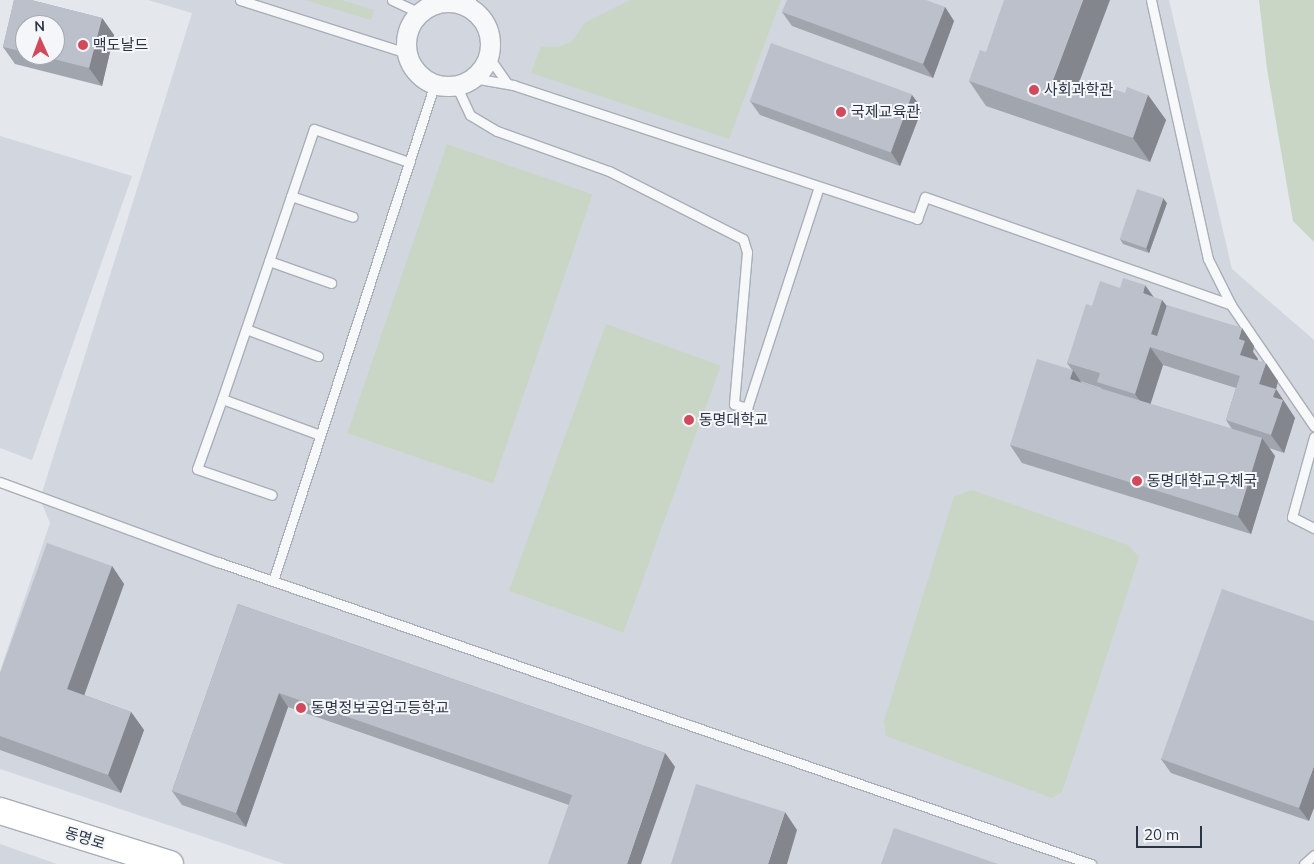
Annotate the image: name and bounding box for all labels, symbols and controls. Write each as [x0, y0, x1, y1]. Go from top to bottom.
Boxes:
north arrow [15, 15, 65, 65]
text: N [34, 17, 45, 35]
place label: 맥도날드 [93, 36, 148, 54]
marker: 맥도날드 [77, 39, 89, 51]
place label: 사회과학관 [1044, 81, 1113, 99]
marker: 사회과학관 [1028, 84, 1040, 96]
place label: 국제교육관 [851, 103, 920, 121]
marker: 국제교육관 [835, 106, 847, 118]
place label: 동명대학교 [699, 411, 768, 429]
marker: 동명대학교 [683, 414, 695, 426]
place label: 동명대학교우체국 [1147, 472, 1257, 490]
marker: 동명대학교우체국 [1131, 475, 1143, 487]
place label: 동명정보공업고등학교 [311, 699, 449, 717]
marker: 동명정보공업고등학교 [295, 702, 307, 714]
scale bar [1139, 816, 1205, 848]
street label: 동명로 [63, 823, 107, 853]
text: 20 m [1144, 825, 1179, 844]

